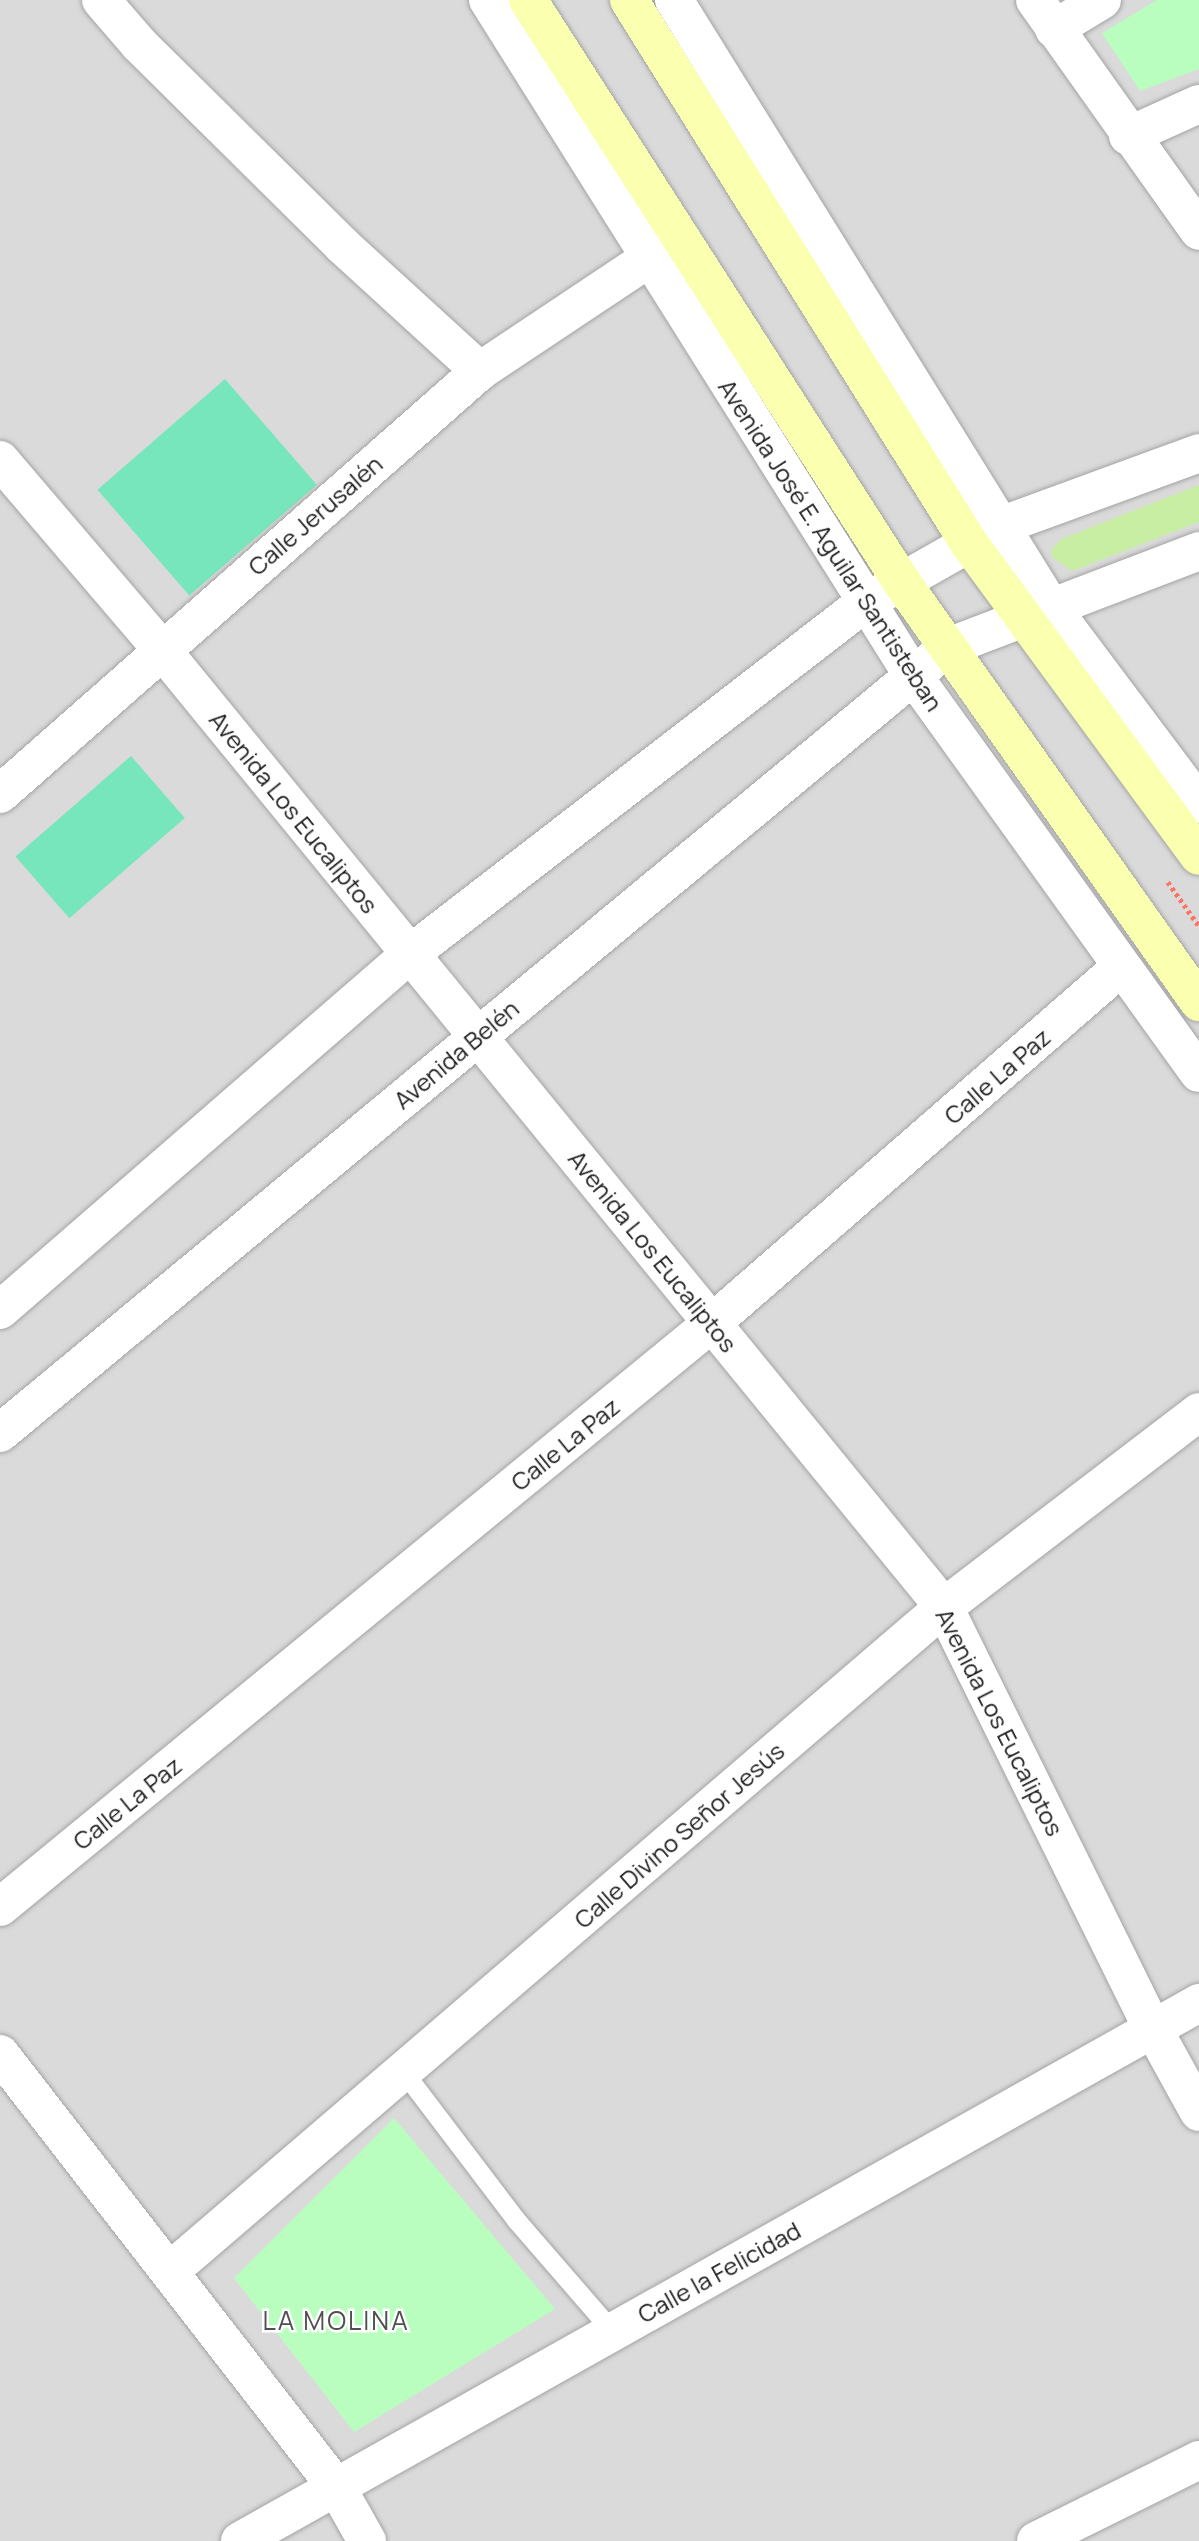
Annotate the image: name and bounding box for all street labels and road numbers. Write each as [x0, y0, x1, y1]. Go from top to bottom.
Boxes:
street label: Avenida José E. Aguilar Santisteban [713, 374, 949, 716]
street label: Calle Jerusalén [242, 449, 388, 581]
street label: Avenida Los Eucaliptos [204, 705, 384, 919]
street label: Avenida Belén [388, 993, 524, 1115]
street label: Calle La Paz [938, 1022, 1056, 1130]
street label: Avenida Los Eucaliptos [563, 1144, 743, 1358]
street label: Calle La Paz [505, 1392, 625, 1496]
street label: Avenida Los Eucaliptos [930, 1604, 1070, 1840]
street label: Calle Divino Señor Jesús [568, 1736, 790, 1934]
street label: Calle La Paz [67, 1751, 187, 1855]
street label: Calle la Felicidad [633, 2215, 805, 2329]

